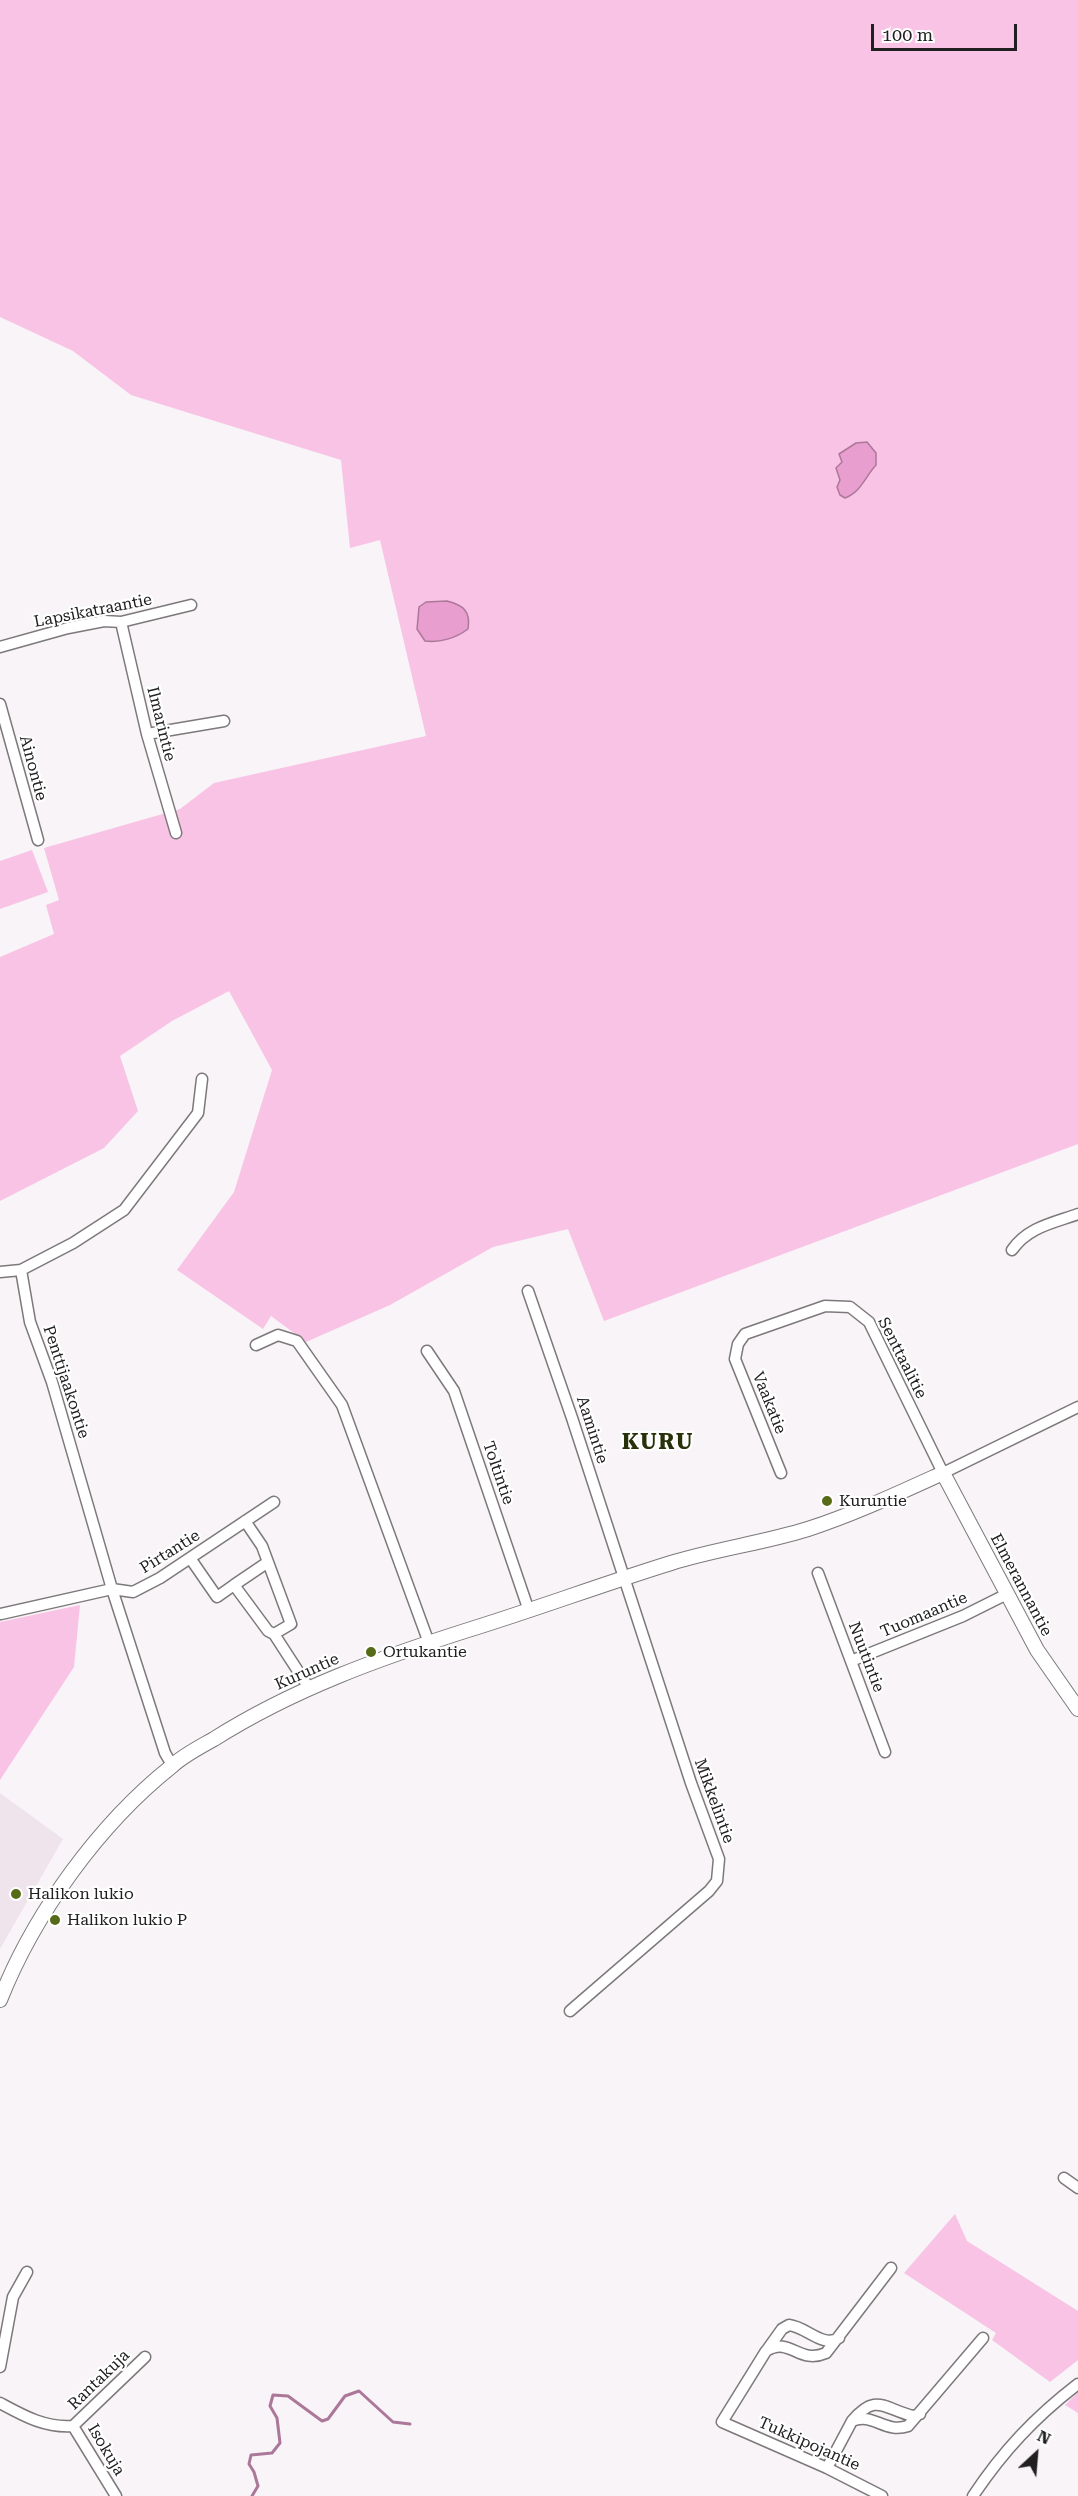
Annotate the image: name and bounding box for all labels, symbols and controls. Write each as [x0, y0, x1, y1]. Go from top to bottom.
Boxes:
scale bar [874, 12, 1020, 50]
text: 100 m [882, 24, 933, 45]
street label: Lapsikatraantie [32, 590, 154, 632]
street label: Ilmarintie [142, 685, 180, 763]
street label: Ainontie [15, 733, 51, 803]
street label: Senttaalitie [873, 1314, 931, 1402]
street label: Penttijaakontie [39, 1323, 93, 1441]
street label: Vaakatie [748, 1369, 790, 1437]
street label: Aamintie [572, 1394, 612, 1466]
district label: KURU [622, 1430, 694, 1456]
street label: Toltintie [478, 1439, 518, 1507]
place label: Kuruntie [839, 1491, 907, 1511]
marker: Kuruntie [820, 1494, 834, 1508]
street label: Pirtantie [137, 1526, 203, 1578]
street label: Elmerannantie [986, 1531, 1056, 1639]
street label: Tuomaantie [878, 1588, 970, 1642]
street label: Nuutintie [844, 1619, 888, 1695]
place label: Ortukantie [383, 1642, 467, 1662]
marker: Ortukantie [364, 1645, 378, 1659]
street label: Kuruntie [272, 1649, 342, 1695]
street label: Mikkelintie [690, 1756, 738, 1846]
place label: Halikon lukio [28, 1884, 134, 1904]
marker: Halikon lukio [9, 1887, 23, 1901]
place label: Halikon lukio P [67, 1910, 187, 1930]
marker: Halikon lukio P [48, 1913, 62, 1927]
street label: Rantakuja [64, 2346, 134, 2414]
street label: Tukkipojantie [755, 2413, 863, 2475]
street label: Isokuja [83, 2421, 129, 2479]
north arrow [1006, 2424, 1066, 2484]
text: N [1034, 2426, 1054, 2449]

